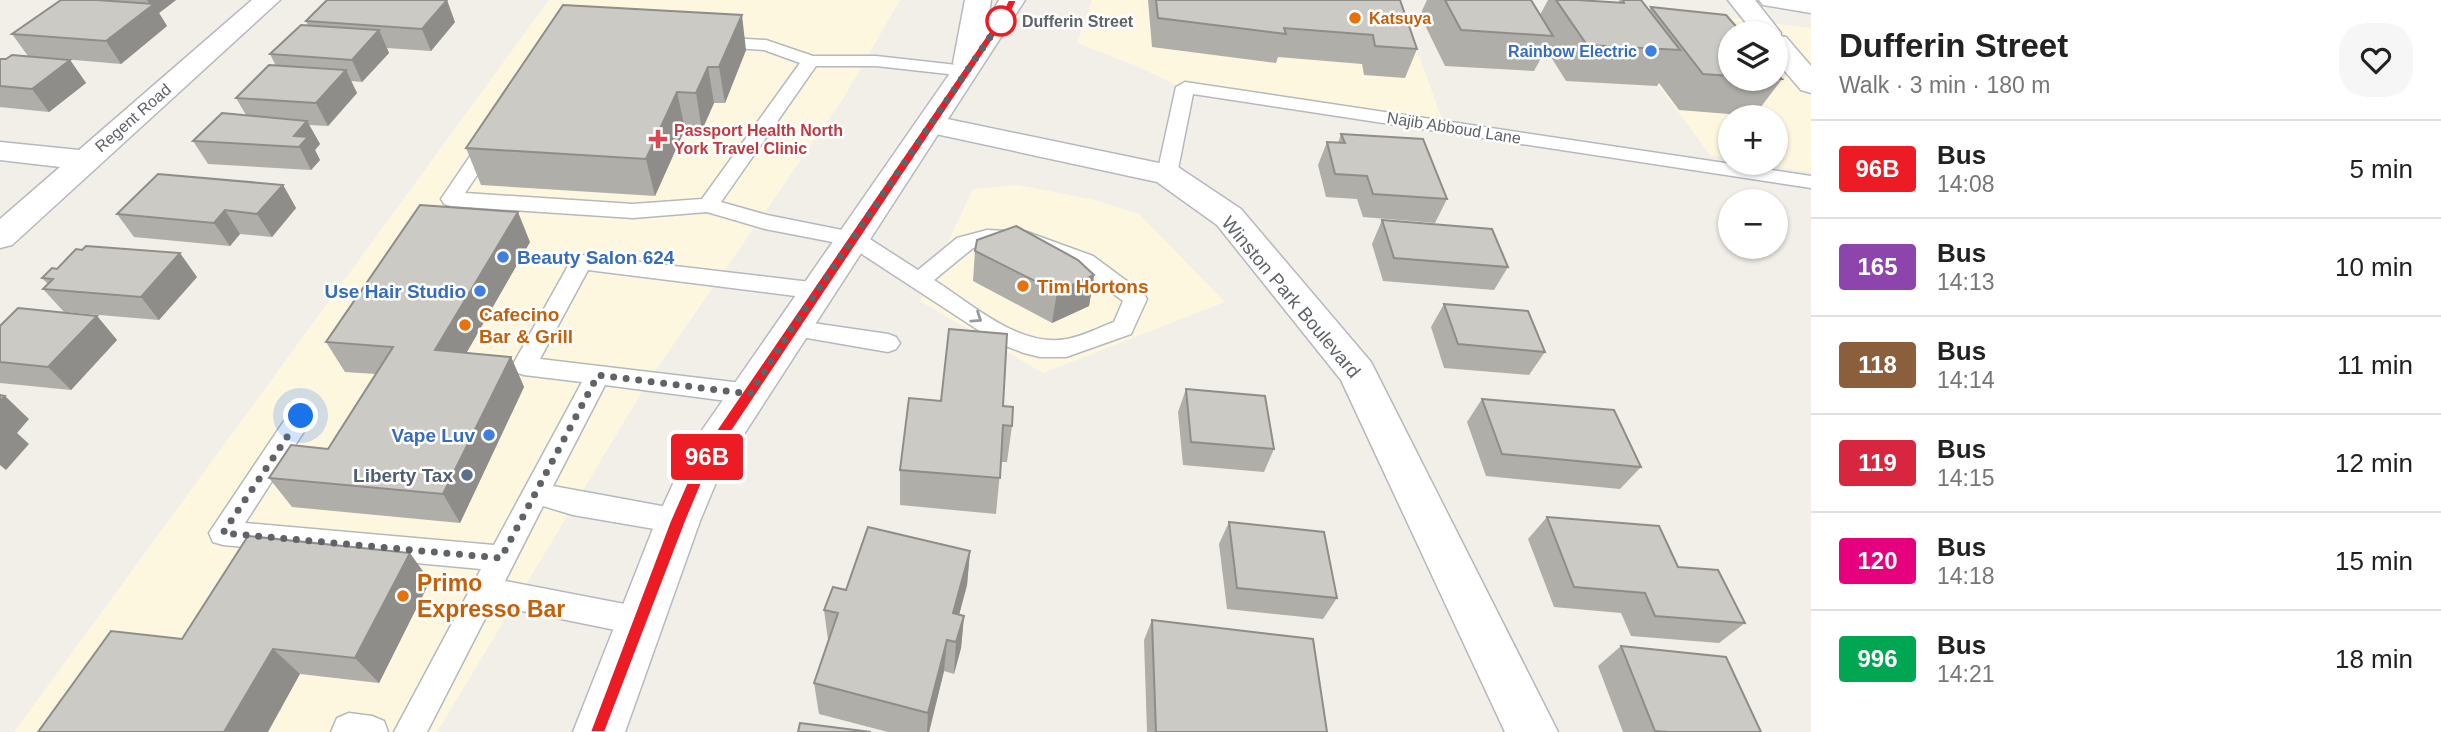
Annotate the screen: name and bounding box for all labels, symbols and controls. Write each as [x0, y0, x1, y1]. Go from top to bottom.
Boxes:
marker: Dufferin Street [986, 6, 1016, 36]
marker: Katsuya [1347, 10, 1363, 26]
place label: Katsuya [1369, 10, 1431, 27]
place label: Dufferin Street [1022, 13, 1134, 30]
map controls [1718, 21, 1788, 259]
button: layers [1718, 21, 1788, 91]
button: heart [2339, 23, 2413, 97]
text: Dufferin Street [1839, 27, 2068, 64]
place label: Rainbow Electric [1508, 43, 1637, 60]
marker: Rainbow Electric [1643, 43, 1659, 59]
text: Walk · 3 min · 180 m [1839, 72, 2050, 98]
street label: Regent Road [92, 81, 174, 155]
button: + [1718, 105, 1788, 175]
street label: Najib Abboud Lane [1386, 109, 1522, 147]
place label: Passport Health North York Travel Clinic [674, 122, 843, 157]
marker: Passport Health North York Travel Clinic [648, 129, 668, 149]
text: Bus [1937, 140, 1986, 170]
text: 5 min [2349, 154, 2413, 184]
text: 96B [1855, 155, 1900, 182]
text: 14:08 [1937, 171, 1995, 197]
button: − [1718, 189, 1788, 259]
street label: Winston Park Boulevard [1217, 212, 1365, 382]
text: Bus [1937, 238, 1986, 268]
place label: Beauty Salon 624 [517, 247, 675, 268]
marker: Beauty Salon 624 [495, 249, 511, 265]
text: 10 min [2335, 252, 2413, 282]
text: 165 [1857, 253, 1898, 280]
text: 14:13 [1937, 269, 1995, 295]
place label: Tim Hortons [1037, 276, 1149, 297]
marker: Tim Hortons [1015, 278, 1031, 294]
place label: Use Hair Studio [325, 281, 466, 302]
marker: Use Hair Studio [472, 283, 488, 299]
place label: Cafecino Bar & Grill [479, 304, 573, 347]
one-way arrow [969, 310, 982, 322]
marker: Cafecino Bar & Grill [457, 317, 473, 333]
text: Bus [1937, 336, 1986, 366]
text: 11 min [2337, 350, 2413, 380]
text: 118 [1858, 351, 1897, 378]
text: 14:14 [1937, 367, 1995, 393]
your location [283, 398, 318, 433]
place label: Vape Luv [392, 425, 475, 446]
marker: Vape Luv [481, 427, 497, 443]
line badge: 96B [667, 434, 747, 480]
text: Bus [1937, 434, 1986, 464]
text: 96B [685, 443, 729, 470]
text: 12 min [2335, 448, 2413, 478]
text: 119 [1858, 449, 1897, 476]
place label: Liberty Tax [353, 465, 453, 486]
text: 14:15 [1937, 465, 1995, 491]
marker: Liberty Tax [459, 467, 475, 483]
text: Bus [1937, 532, 1986, 562]
text: 15 min [2335, 546, 2413, 576]
text: 120 [1857, 547, 1898, 574]
text: 14:18 [1937, 563, 1995, 589]
place label: Primo Expresso Bar [417, 570, 565, 622]
marker: Primo Expresso Bar [395, 588, 411, 604]
text: Bus [1937, 630, 1986, 660]
text: 18 min [2335, 644, 2413, 674]
text: 996 [1857, 645, 1898, 672]
text: 14:21 [1937, 661, 1995, 687]

